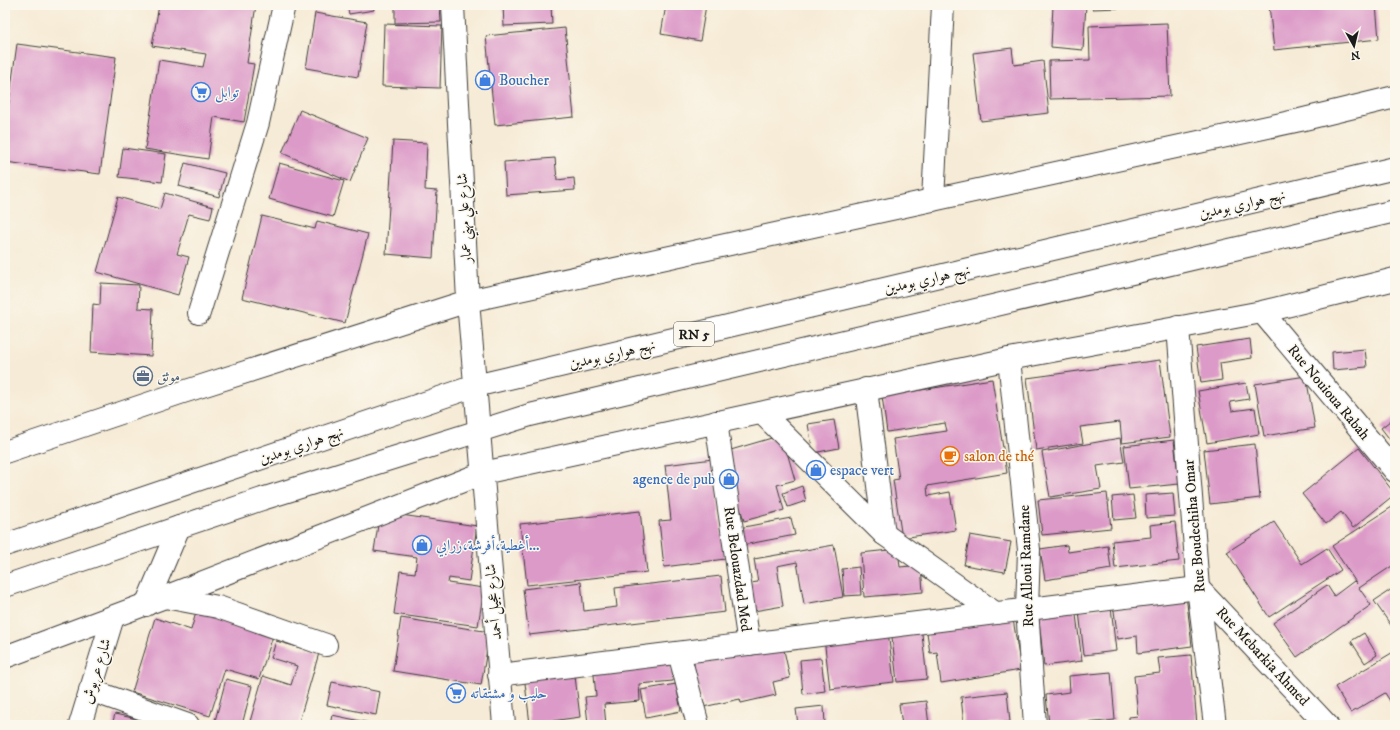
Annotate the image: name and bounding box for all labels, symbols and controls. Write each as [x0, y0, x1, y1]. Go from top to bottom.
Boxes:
north arrow [1334, 26, 1374, 66]
text: N [1350, 47, 1361, 62]
shop icon: Boucher [474, 69, 496, 91]
place label: Boucher [499, 71, 550, 90]
supermarket icon: توابل [190, 81, 212, 103]
place label: توابل [215, 83, 239, 103]
street label: شارع علي مهني عمار [453, 172, 480, 266]
street label: نهج هواري بومدين [1197, 185, 1288, 228]
street label: نهج هواري بومدين [882, 260, 973, 303]
road number: RN 5 [674, 322, 714, 346]
street label: نهج هواري بومدين [567, 335, 658, 378]
street label: Rue Nouioua Rabah [1283, 341, 1374, 444]
office icon: موثق [132, 365, 154, 387]
place label: موثق [157, 367, 180, 386]
street label: نهج هواري بومدين [256, 422, 347, 473]
cafe icon: salon de thé [939, 445, 961, 467]
place label: salon de thé [964, 447, 1035, 466]
street label: Rue Boudechiha Omar [1179, 458, 1210, 593]
shop icon: espace vert [805, 459, 827, 481]
place label: espace vert [830, 461, 894, 480]
shop icon: agence de pub [718, 468, 740, 490]
place label: agence de pub [633, 470, 715, 489]
street label: Rue Belouazdad Med [719, 505, 756, 633]
street label: Rue Alloui Ramdane [1015, 505, 1038, 627]
shop icon: أغطية،أفرشة،زرابي... [411, 534, 433, 556]
place label: أغطية،أفرشة،زرابي... [436, 534, 540, 557]
street label: شارع عجيل أحمد [479, 563, 509, 641]
street label: Rue Mebarkia Ahmed [1212, 603, 1314, 710]
street label: شارع عربوش [77, 636, 118, 707]
supermarket icon: حليب و مشتقاته [445, 682, 467, 704]
place label: حليب و مشتقاته [470, 684, 547, 703]

